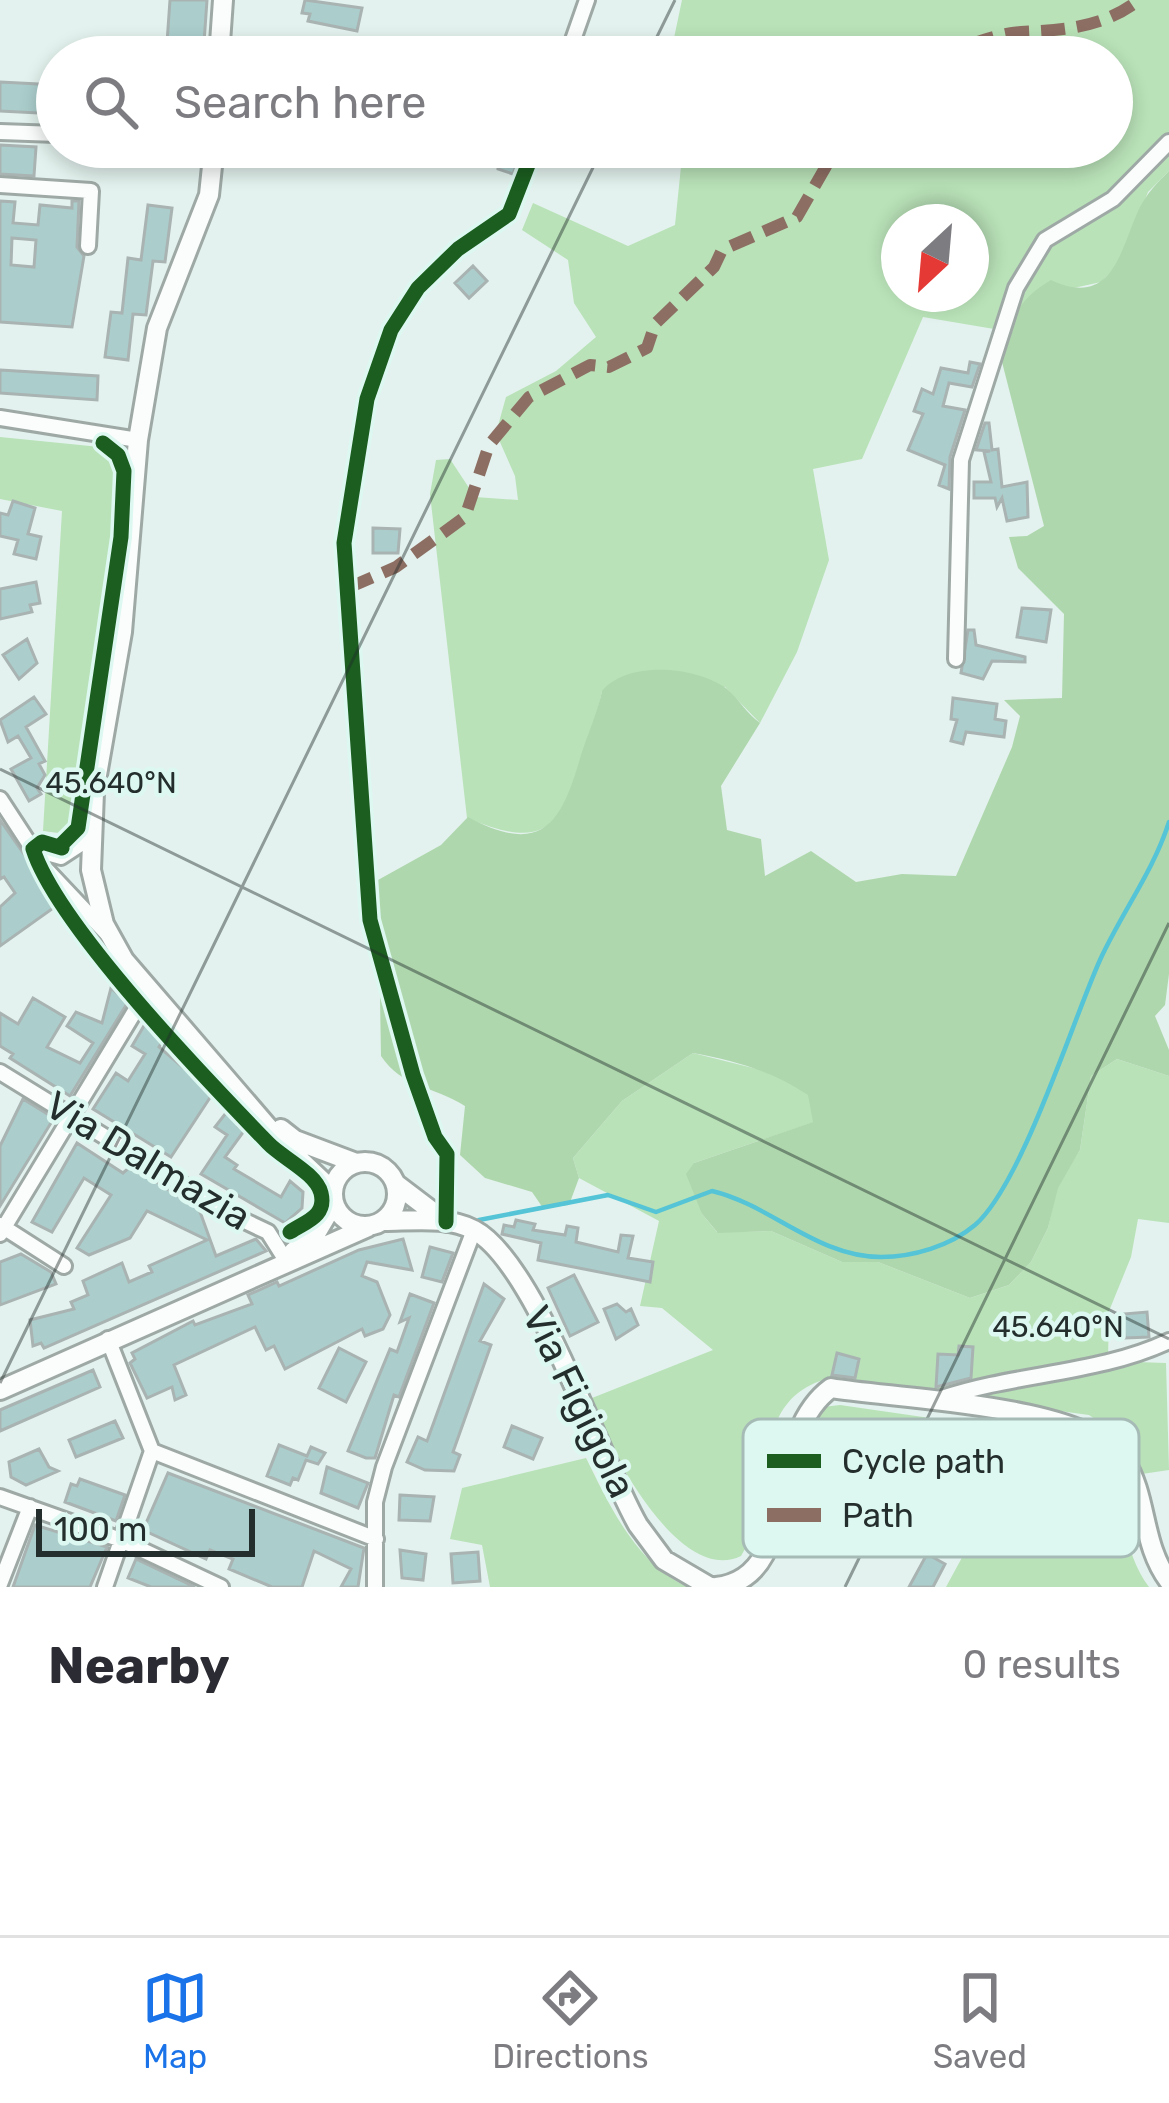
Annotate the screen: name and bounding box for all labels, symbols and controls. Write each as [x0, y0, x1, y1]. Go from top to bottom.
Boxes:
search box [36, 36, 1133, 168]
icon: search [78, 69, 144, 135]
text: Search here [174, 76, 426, 129]
north arrow [881, 204, 989, 312]
text: 45.640°N [45, 765, 177, 801]
street label: Via Dalmazia [37, 1082, 259, 1240]
street label: Via Figigola [513, 1299, 645, 1505]
text: 45.640°N [992, 1309, 1124, 1345]
legend [743, 1419, 1139, 1557]
text: Cycle path [842, 1442, 1005, 1481]
text: Path [842, 1496, 914, 1535]
scale bar [36, 1503, 255, 1556]
text: 100 m [54, 1510, 147, 1549]
text: Nearby [48, 1635, 230, 1696]
text: 0 results [962, 1642, 1121, 1688]
tab: Map [142, 1965, 208, 2076]
tab: Directions [492, 1965, 649, 2076]
tab: Saved [933, 1965, 1027, 2076]

